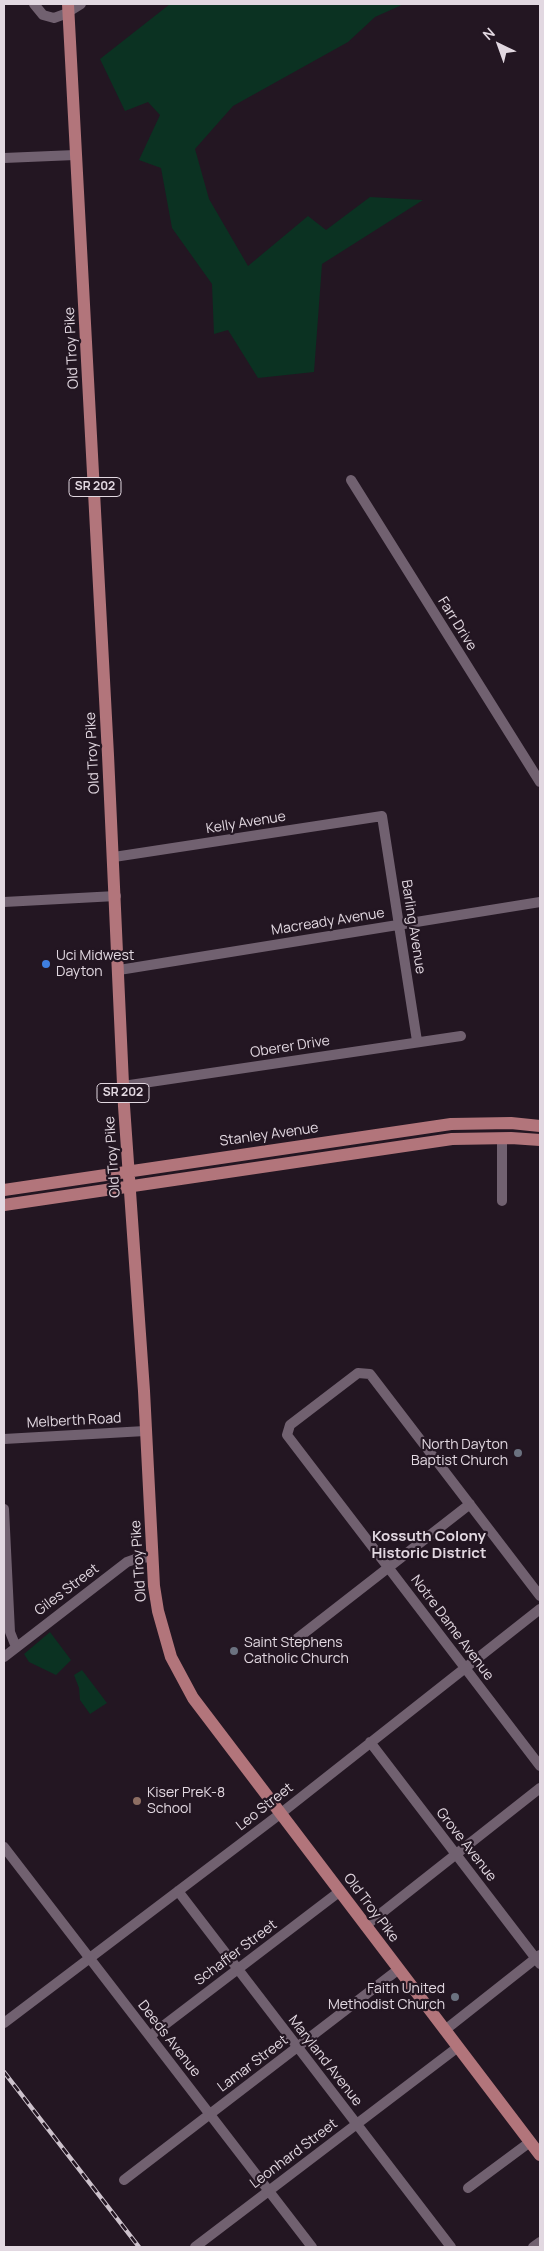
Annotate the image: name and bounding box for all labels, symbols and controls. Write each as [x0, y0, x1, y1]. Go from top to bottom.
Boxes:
north arrow [474, 20, 524, 70]
text: N [479, 23, 499, 44]
street label: Old Troy Pike [61, 307, 83, 389]
road number: SR 202 [69, 478, 121, 497]
street label: Farr Drive [434, 594, 480, 654]
street label: Old Troy Pike [82, 712, 104, 794]
street label: Kelly Avenue [205, 808, 287, 838]
street label: Barling Avenue [397, 879, 429, 975]
street label: Macready Avenue [270, 905, 386, 939]
place label: Uci Midwest Dayton [56, 948, 134, 980]
marker: Uci Midwest Dayton [40, 958, 52, 970]
street label: Oberer Drive [249, 1032, 331, 1062]
road number: SR 202 [97, 1084, 149, 1102]
street label: Old Troy Pike [102, 1116, 124, 1198]
street label: Stanley Avenue [218, 1120, 320, 1150]
street label: Melberth Road [26, 1410, 122, 1432]
place label: North Dayton Baptist Church [411, 1437, 508, 1470]
marker: North Dayton Baptist Church [512, 1447, 524, 1459]
street label: Old Troy Pike [128, 1520, 150, 1602]
district label: Kossuth Colony Historic District [372, 1528, 486, 1563]
street label: Giles Street [32, 1560, 102, 1620]
street label: Notre Dame Avenue [407, 1572, 497, 1684]
place label: Saint Stephens Catholic Church [244, 1635, 349, 1668]
marker: Saint Stephens Catholic Church [228, 1645, 240, 1657]
street label: Leo Street [233, 1780, 297, 1834]
place label: Kiser PreK-8 School [147, 1785, 225, 1818]
marker: Kiser PreK-8 School [131, 1795, 143, 1807]
street label: Grove Avenue [432, 1805, 500, 1885]
street label: Old Troy Pike [340, 1870, 402, 1946]
street label: Schaffer Street [192, 1917, 280, 1989]
place label: Faith United Methodist Church [328, 1981, 445, 2014]
marker: Faith United Methodist Church [449, 1991, 461, 2003]
street label: Deeds Avenue [134, 1998, 204, 2080]
street label: Maryland Avenue [284, 2012, 366, 2110]
street label: Lamar Street [215, 2032, 291, 2096]
street label: Leonhard Street [247, 2116, 341, 2192]

